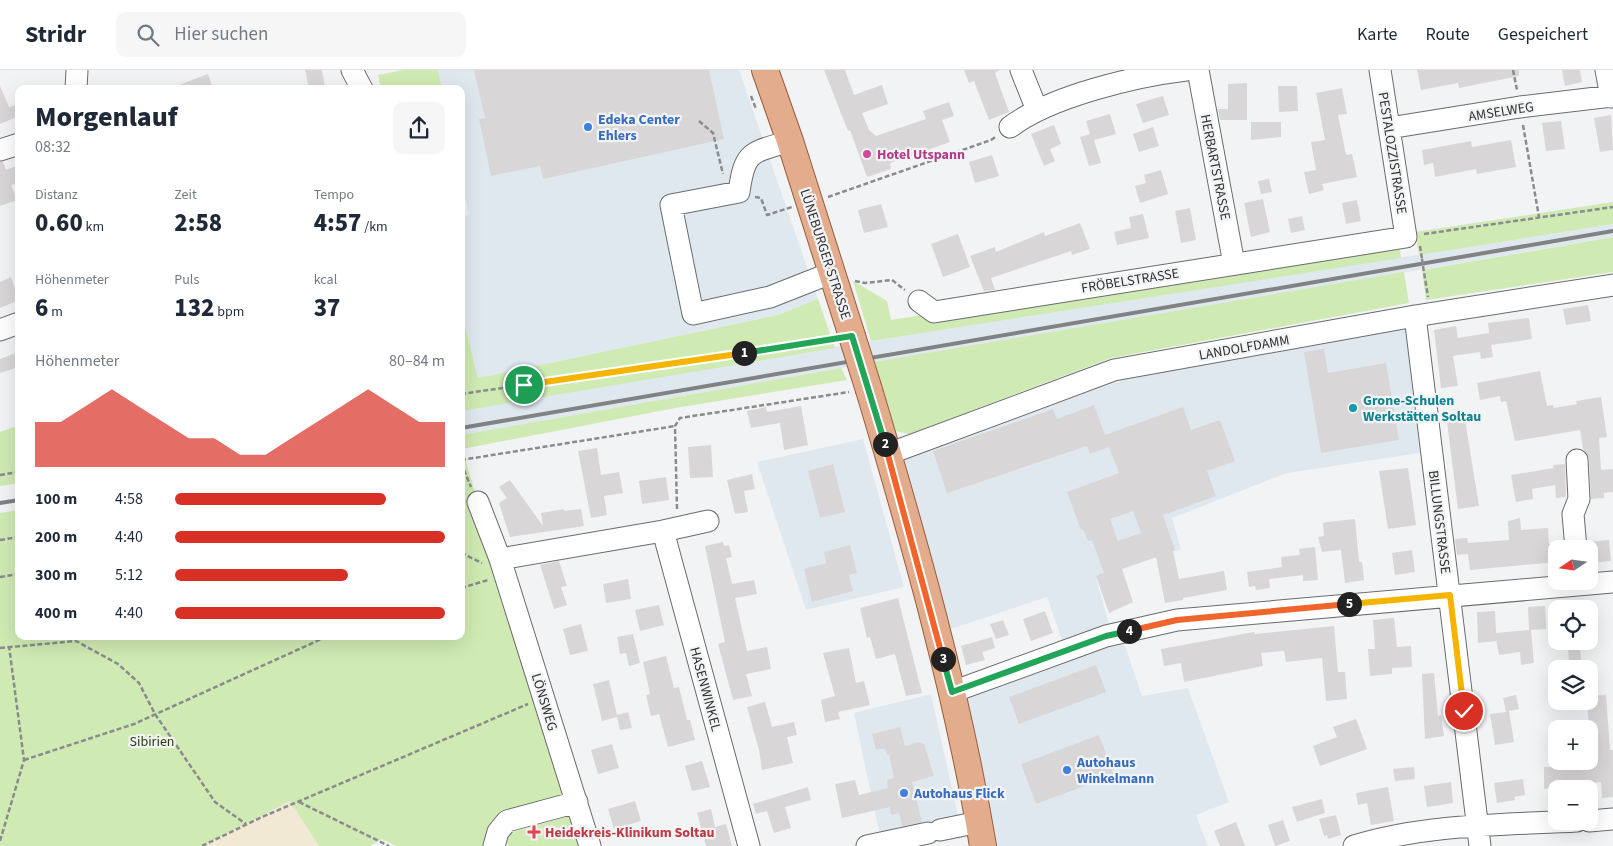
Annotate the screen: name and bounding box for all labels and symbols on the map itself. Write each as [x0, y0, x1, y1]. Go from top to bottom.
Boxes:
street label: PESTALOZZISTRASSE [1372, 91, 1412, 216]
street label: AMSELWEG [1467, 97, 1535, 127]
place label: Edeka Center Ehlers [598, 110, 680, 146]
street label: HERBARTSTRASSE [1195, 113, 1235, 222]
marker: Edeka Center Ehlers [582, 121, 594, 133]
place label: Hotel Utspann [877, 145, 965, 165]
marker: Hotel Utspann [861, 148, 873, 160]
street label: LÜNEBURGER STRASSE [794, 186, 856, 322]
street label: FRÖBELSTRASSE [1080, 263, 1180, 299]
street label: LANDOLFDAMM [1197, 330, 1291, 366]
pin: 1 [732, 340, 756, 366]
pin [503, 364, 545, 406]
place label: Grone-Schulen Werkstätten Soltau [1363, 391, 1481, 427]
marker: Grone-Schulen Werkstätten Soltau [1347, 402, 1359, 414]
pin: 2 [872, 432, 898, 456]
street label: BILLUNGSTRASSE [1423, 469, 1455, 575]
north arrow [1548, 540, 1598, 590]
pin: 5 [1336, 592, 1362, 616]
pin: 4 [1116, 618, 1142, 644]
street label: HASENWINKEL [684, 645, 726, 734]
pin: 3 [930, 646, 956, 672]
street label: LÖNSWEG [526, 671, 562, 734]
pin [1443, 690, 1485, 732]
park label: Sibirien [129, 732, 175, 752]
place label: Autohaus Winkelmann [1076, 753, 1154, 789]
marker: Autohaus Winkelmann [1061, 764, 1073, 776]
place label: Autohaus Flick [913, 784, 1005, 804]
marker: Autohaus Flick [898, 787, 910, 799]
place label: Heidekreis-Klinikum Soltau [545, 823, 715, 843]
marker: Heidekreis-Klinikum Soltau [527, 825, 541, 839]

